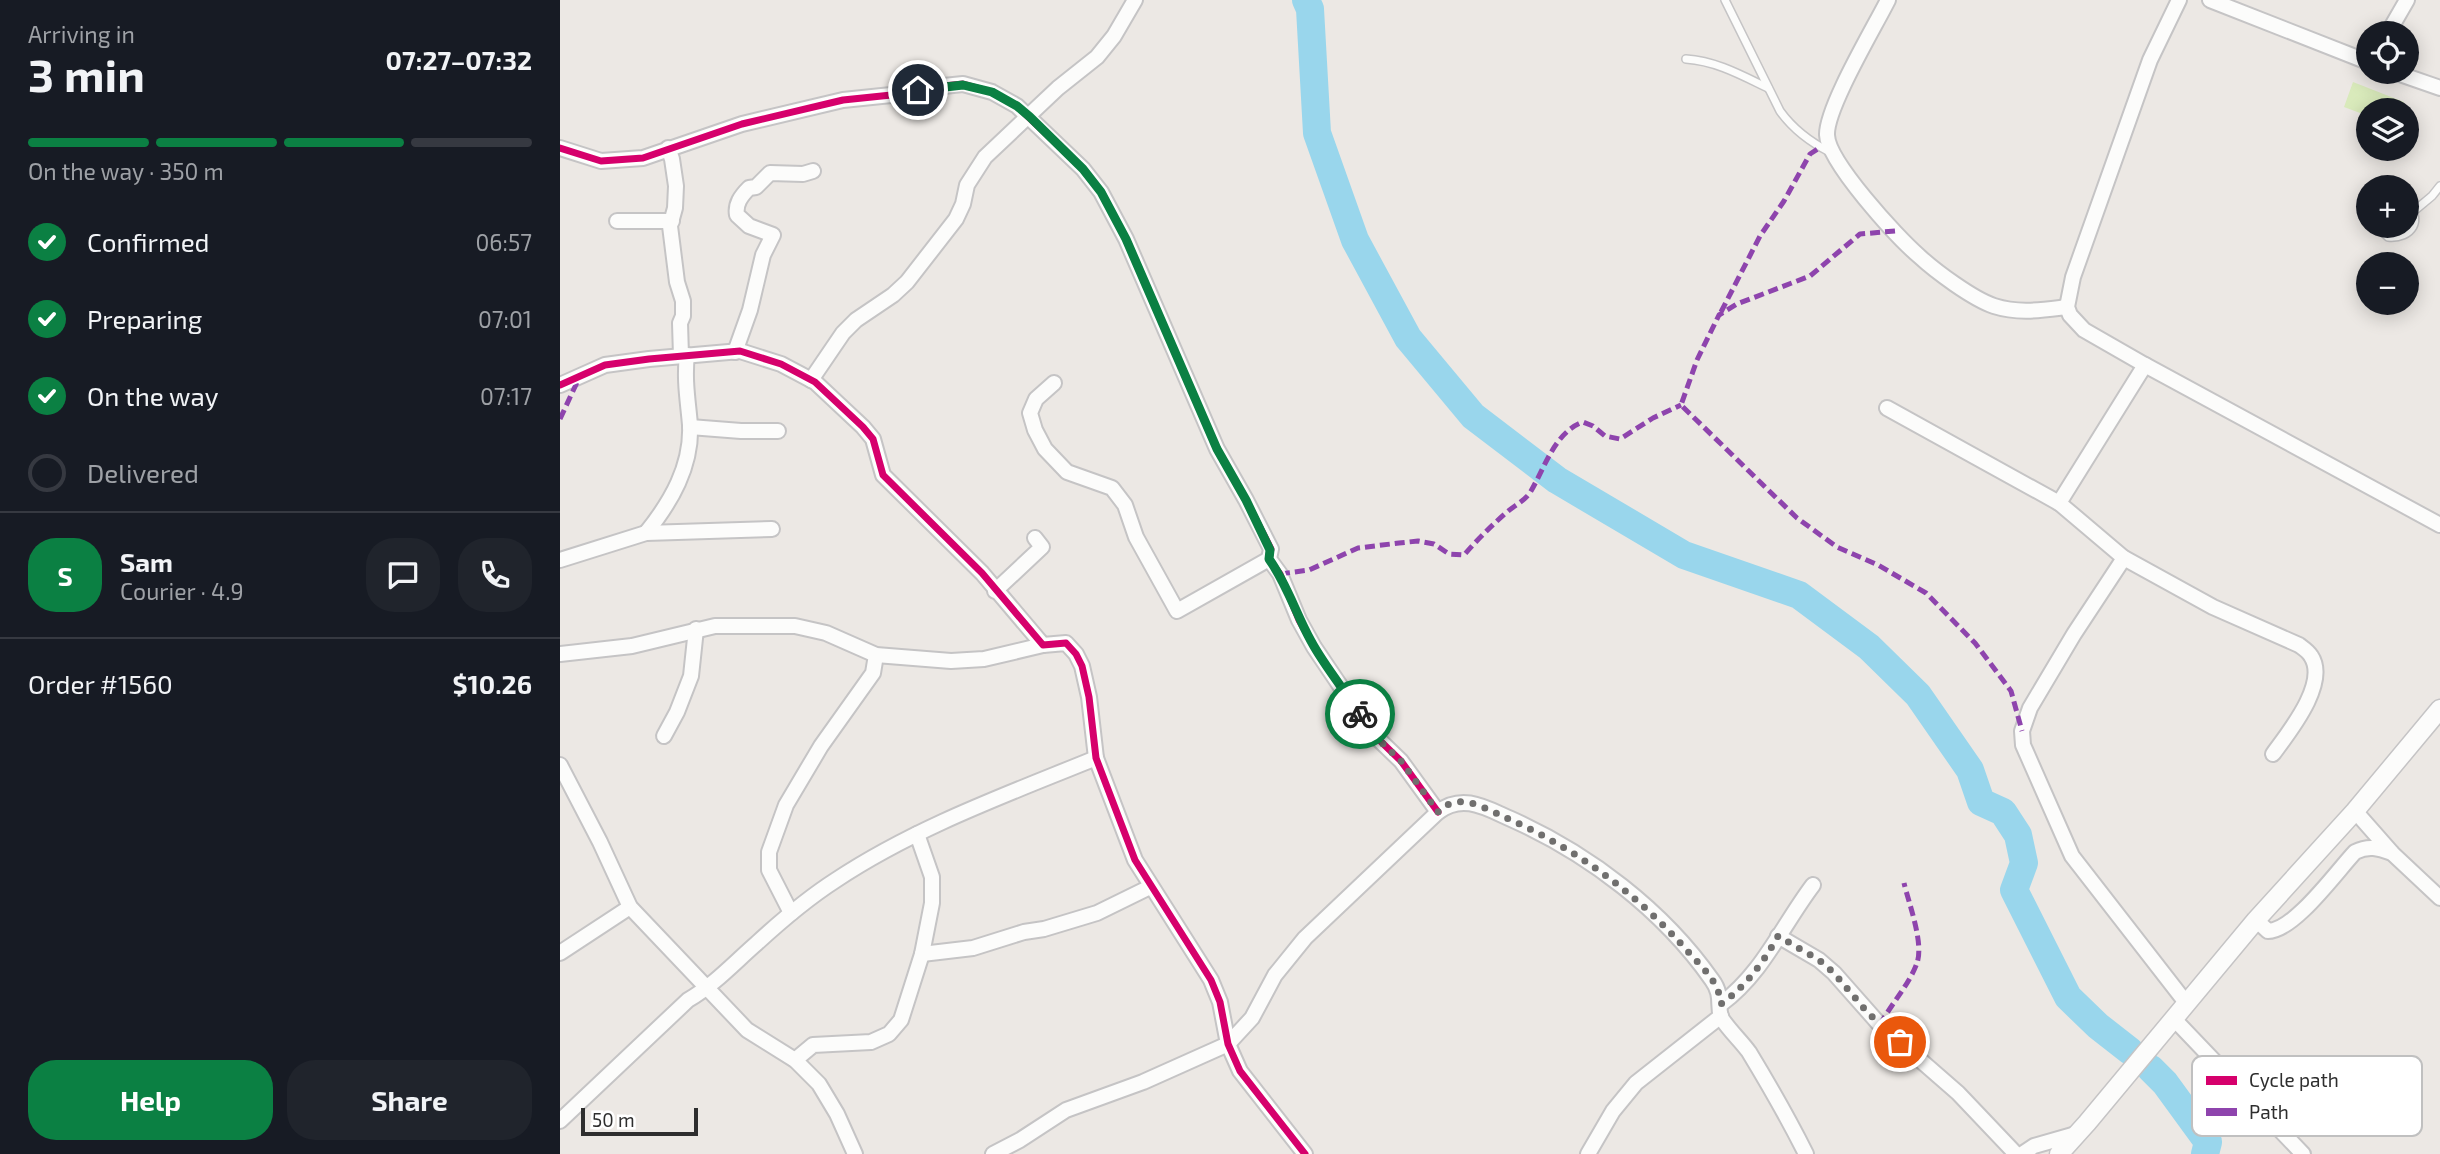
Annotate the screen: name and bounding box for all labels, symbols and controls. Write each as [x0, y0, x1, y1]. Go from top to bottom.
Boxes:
text: Arriving in [28, 20, 135, 48]
map controls [2356, 21, 2419, 315]
button: locate [2356, 21, 2419, 84]
text: 07:27–07:32 [386, 44, 532, 75]
text: 3 min [28, 46, 145, 101]
pin [888, 60, 948, 120]
icon: home [899, 71, 937, 109]
button: layers [2356, 98, 2419, 161]
text: On the way · 350 m [28, 157, 224, 185]
button: + [2356, 175, 2419, 238]
icon: check [28, 223, 66, 261]
text: Confirmed [87, 226, 210, 257]
text: 06:57 [475, 228, 532, 256]
button: − [2356, 252, 2419, 315]
icon: check [28, 300, 66, 338]
text: Preparing [87, 303, 202, 334]
text: 07:01 [478, 305, 532, 333]
icon: check [28, 377, 66, 415]
text: On the way [87, 380, 218, 411]
text: 07:17 [480, 382, 532, 410]
text: Delivered [87, 457, 199, 488]
button: chat [366, 538, 440, 612]
button: phone [458, 538, 532, 612]
text: Sam [120, 546, 173, 577]
text: S [57, 560, 73, 591]
text: Courier · 4.9 [120, 577, 244, 605]
text: Order #1560 [28, 668, 173, 699]
text: $10.26 [452, 668, 532, 699]
courier [1325, 679, 1395, 749]
icon: bike [1341, 695, 1379, 733]
pin [1870, 1012, 1930, 1072]
icon: bag [1881, 1023, 1919, 1061]
legend [2192, 1056, 2422, 1136]
button: Help [28, 1060, 273, 1140]
button: Share [287, 1060, 532, 1140]
text: Cycle path [2249, 1068, 2339, 1091]
text: Path [2249, 1100, 2289, 1123]
scale bar [581, 1105, 698, 1137]
text: 50 m [592, 1108, 635, 1131]

